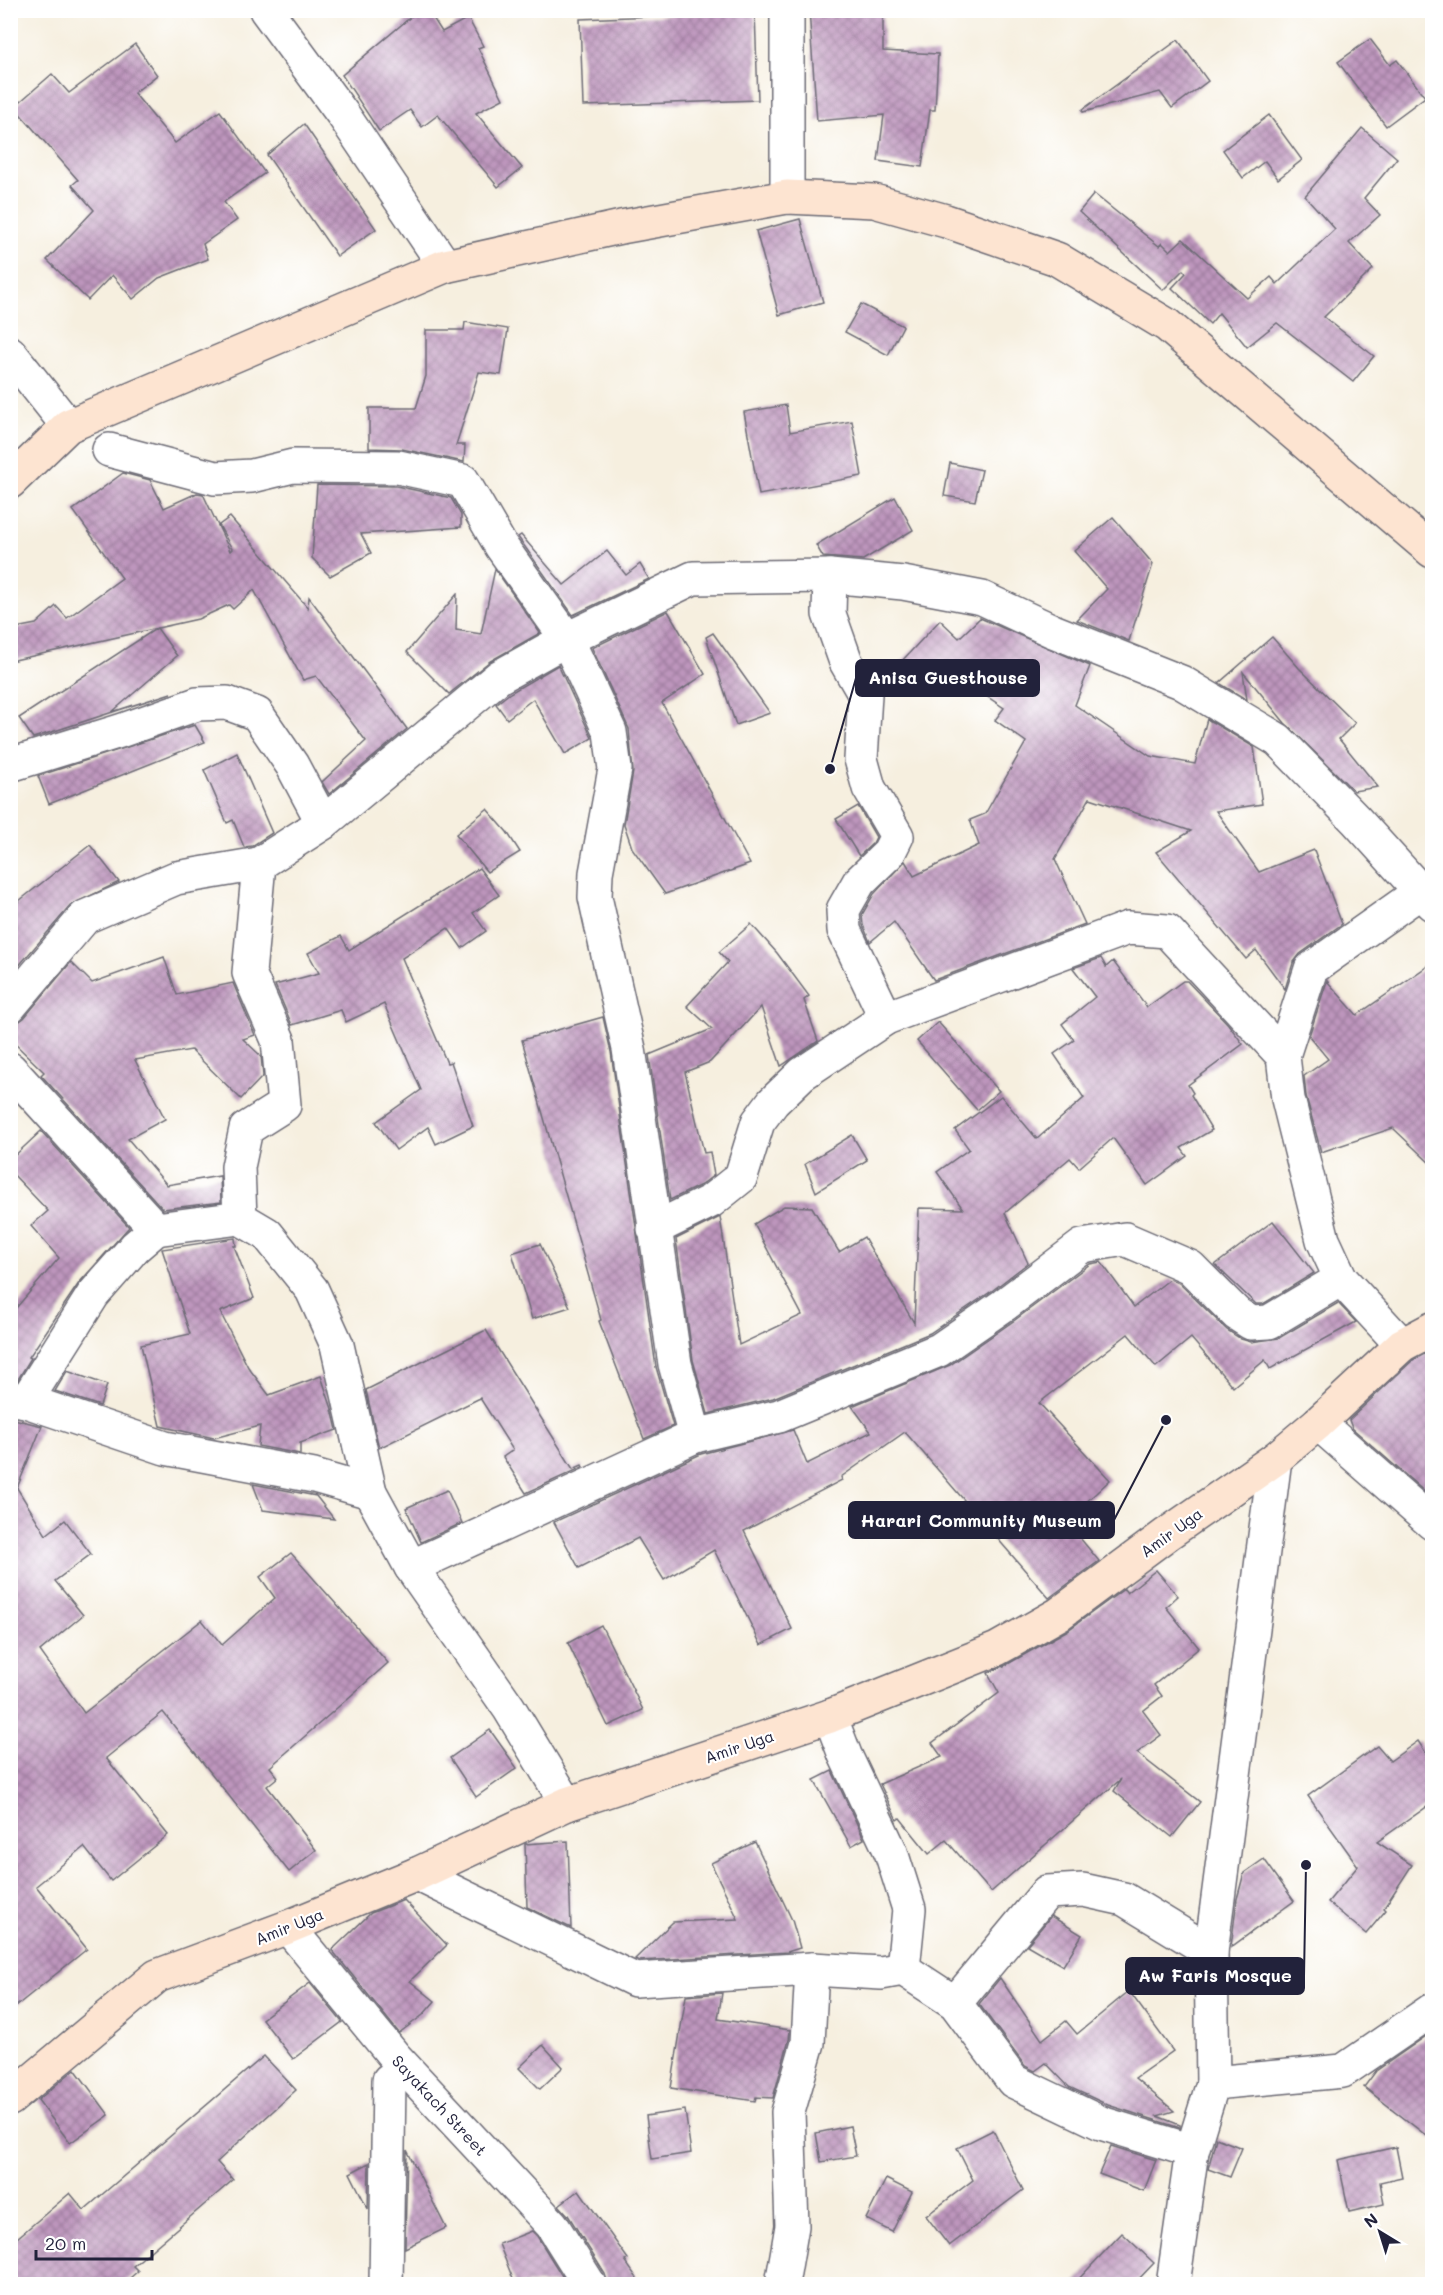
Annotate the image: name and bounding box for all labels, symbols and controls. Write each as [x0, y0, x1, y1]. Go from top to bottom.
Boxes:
callout: Anisa Guesthouse [856, 660, 1039, 696]
text: Anisa Guesthouse [868, 665, 1028, 689]
callout: Harari Community Museum [849, 1502, 1114, 1538]
street label: Amir Uga [1136, 1502, 1206, 1562]
text: Harari Community Museum [860, 1508, 1102, 1532]
street label: Amir Uga [702, 1724, 776, 1768]
street label: Amir Uga [252, 1903, 326, 1949]
callout: Aw Faris Mosque [1126, 1958, 1304, 1994]
text: Aw Faris Mosque [1138, 1963, 1292, 1987]
street label: Sayakach Street [388, 2050, 492, 2160]
north arrow [1350, 2202, 1410, 2262]
text: N [1359, 2208, 1382, 2232]
scale bar [36, 2223, 152, 2261]
text: 20 m [45, 2231, 86, 2255]

